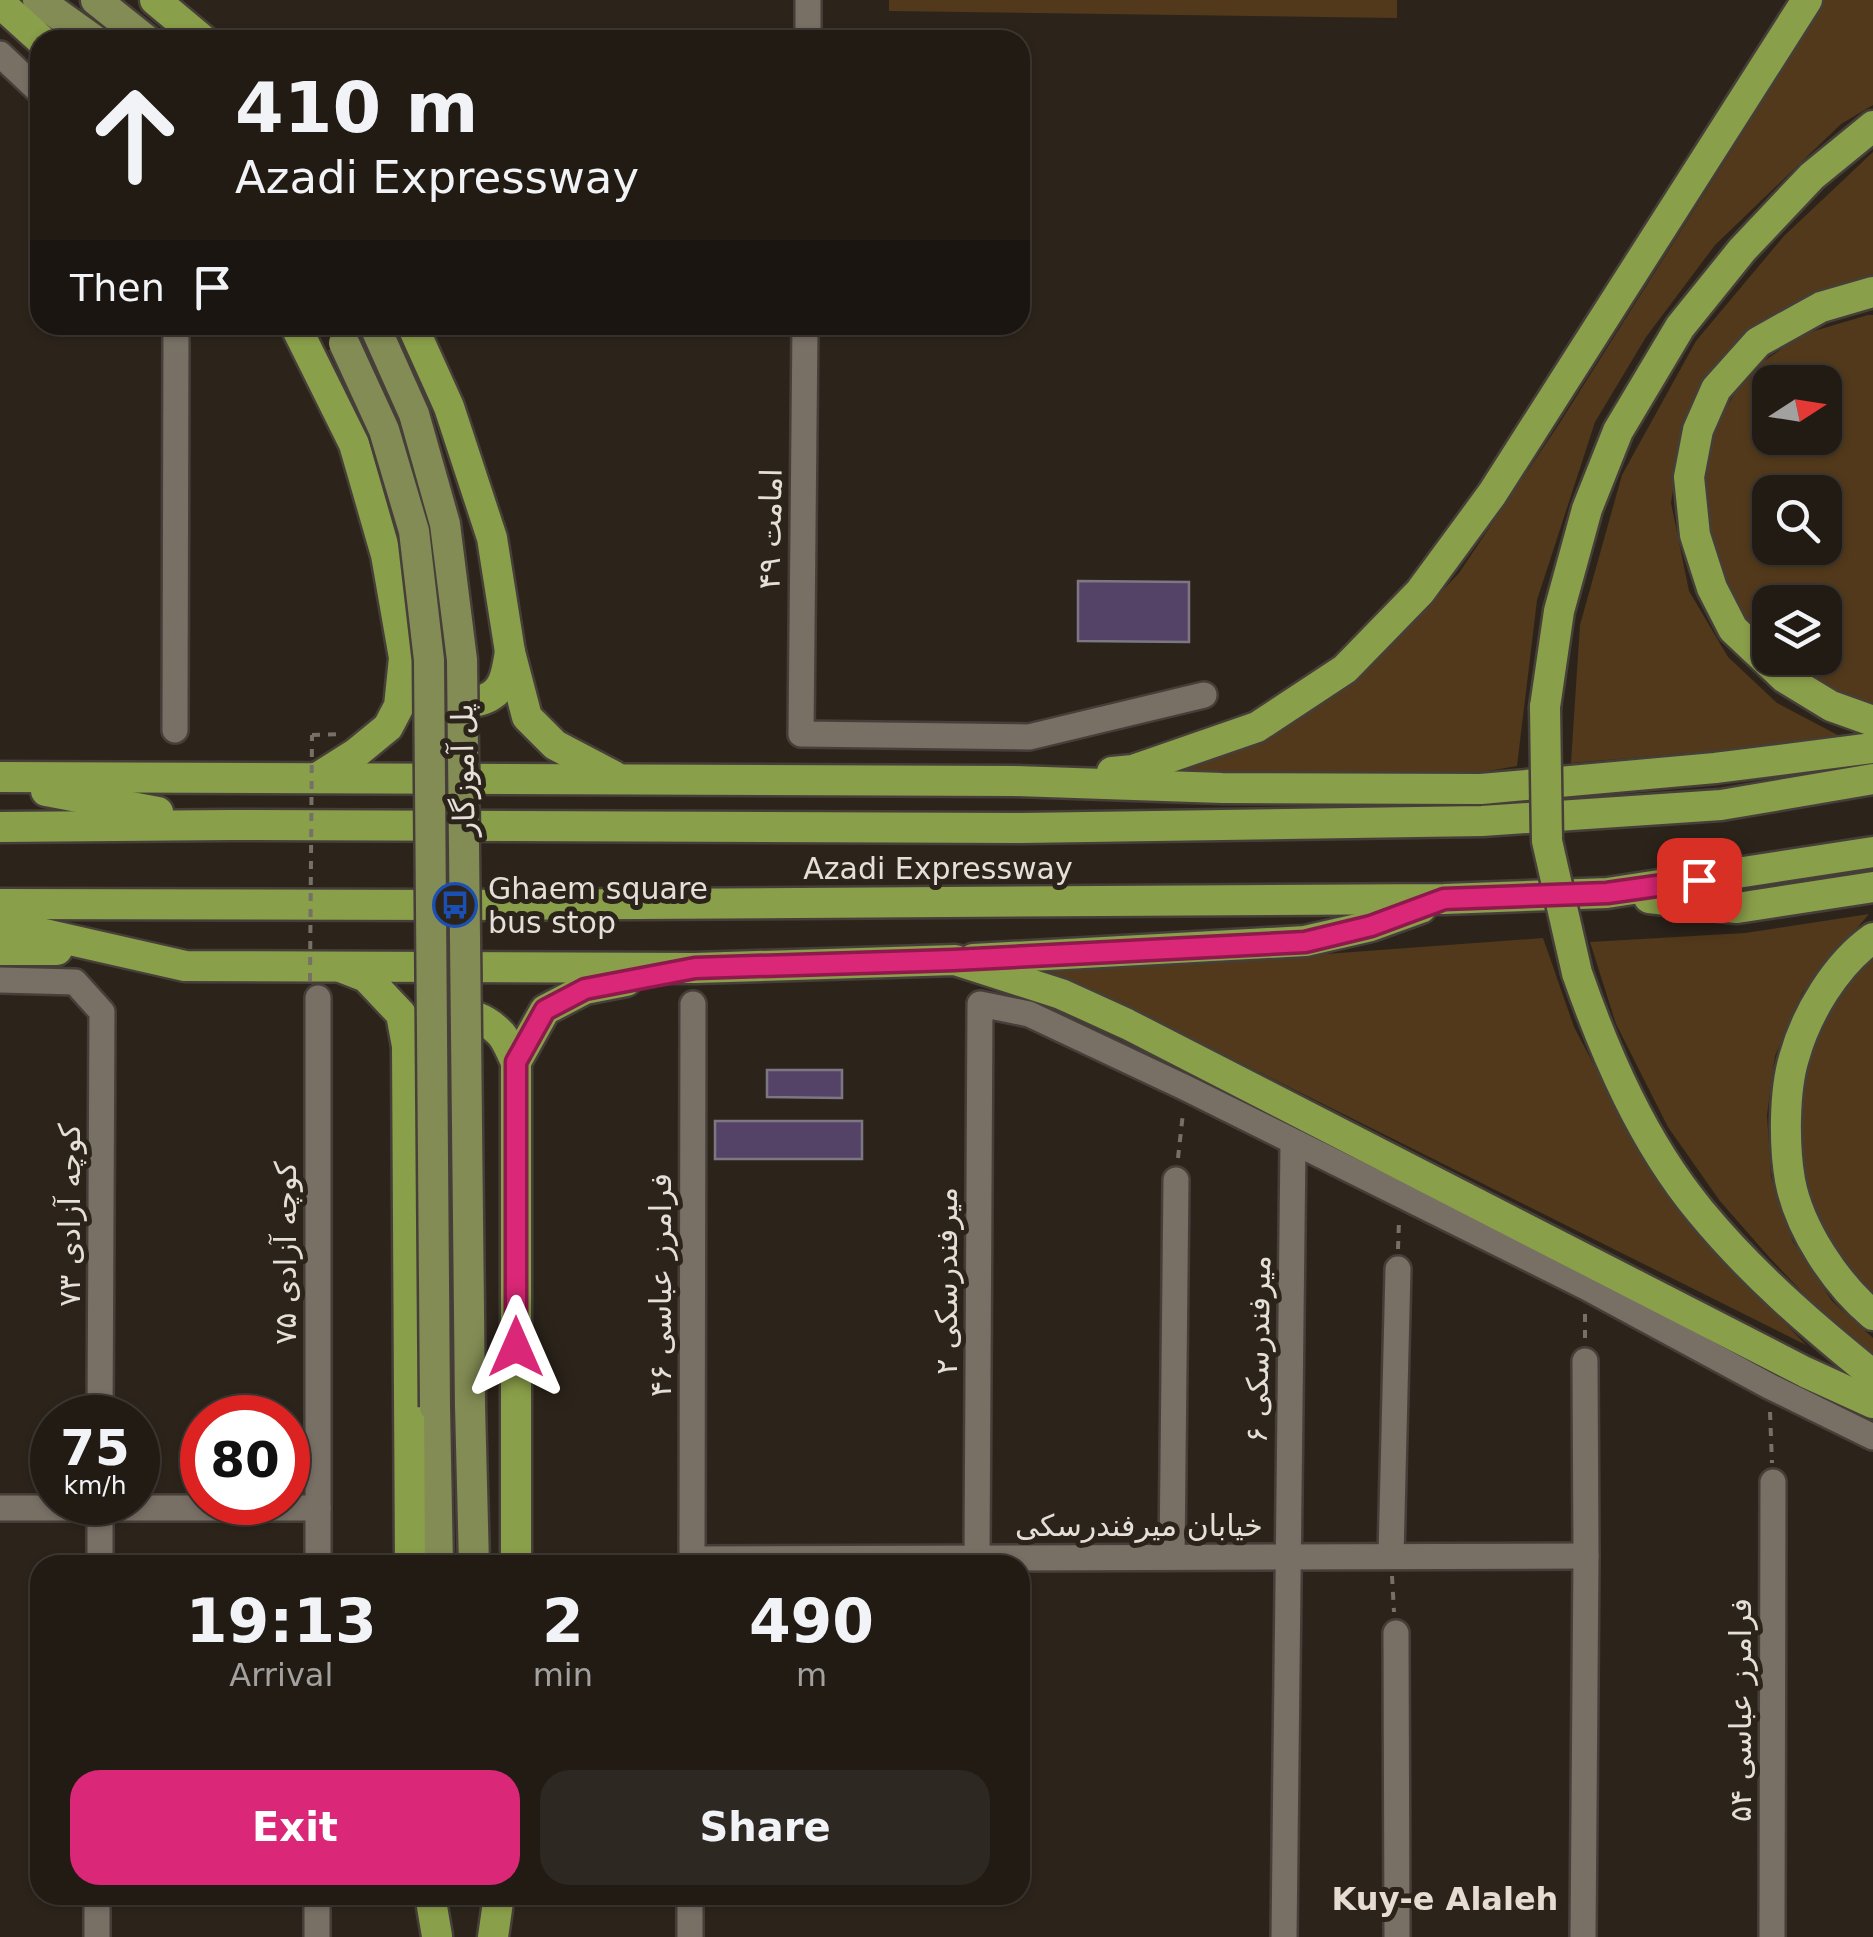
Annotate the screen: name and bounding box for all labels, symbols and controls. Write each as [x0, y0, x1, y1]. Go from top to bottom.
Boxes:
text: 410 m [235, 67, 478, 149]
icon: ahead [70, 70, 200, 200]
text: Azadi Expressway [235, 151, 639, 204]
icon: arrive [185, 260, 240, 315]
text: Then [70, 266, 165, 310]
north arrow [1752, 365, 1842, 455]
map controls [1752, 365, 1842, 675]
street label: امامت ۴۹ [751, 468, 789, 590]
button: search [1752, 475, 1842, 565]
button: layers [1752, 585, 1842, 675]
street label: پل آموزگار [444, 703, 483, 839]
pin [1657, 838, 1742, 923]
street label: Azadi Expressway [803, 851, 1073, 886]
icon: arrive [1672, 853, 1727, 908]
place label: Ghaem square bus stop [488, 871, 708, 940]
bus stop icon: Ghaem square bus stop [432, 882, 478, 928]
street label: کوچه آزادی ۷۳ [52, 1122, 87, 1307]
street label: کوچه آزادی ۷۵ [268, 1160, 303, 1345]
street label: فرامرز عباسی ۴۶ [643, 1173, 678, 1397]
street label: میرفندرسکی ۲ [929, 1187, 964, 1375]
street label: میرفندرسکی ۶ [1239, 1255, 1277, 1443]
position arrow [464, 1295, 568, 1399]
speed limit sign: 80 [180, 1395, 310, 1525]
text: 75 [60, 1419, 130, 1477]
text: km/h [63, 1471, 127, 1500]
street label: خیابان میرفندرسکی [1015, 1508, 1263, 1543]
text: 19:13 [186, 1586, 377, 1656]
text: 2 [542, 1586, 584, 1656]
text: 490 [749, 1586, 874, 1656]
street label: فرامرز عباسی ۵۴ [1723, 1598, 1758, 1822]
text: Arrival [229, 1656, 333, 1694]
text: min [533, 1656, 593, 1694]
text: m [796, 1656, 827, 1694]
button: Exit [70, 1770, 520, 1885]
button: Share [540, 1770, 990, 1885]
district label: Kuy-e Alaleh [1332, 1880, 1558, 1918]

